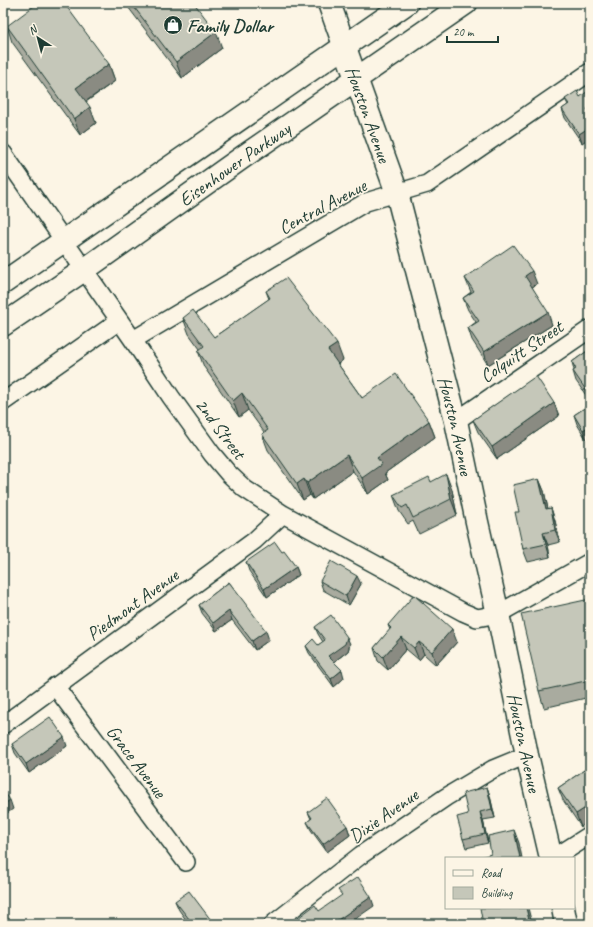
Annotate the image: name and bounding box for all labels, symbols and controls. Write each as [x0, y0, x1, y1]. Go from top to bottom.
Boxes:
shop icon: Family Dollar [162, 14, 184, 36]
place label: Family Dollar [187, 14, 275, 38]
north arrow [18, 18, 58, 58]
scale bar [447, 18, 498, 44]
text: N [25, 21, 41, 38]
text: 20 m [453, 24, 475, 40]
street label: Houston Avenue [340, 63, 397, 168]
street label: Eisenhower Parkway [174, 116, 297, 212]
street label: Central Avenue [274, 173, 372, 240]
street label: Colquitt Street [476, 314, 569, 388]
street label: Houston Avenue [432, 374, 478, 479]
street label: 2nd Street [190, 393, 252, 465]
street label: Piedmont Avenue [82, 562, 185, 646]
street label: Houston Avenue [502, 691, 547, 796]
street label: Grace Avenue [101, 720, 173, 804]
street label: Dixie Avenue [344, 782, 424, 848]
legend [445, 857, 575, 909]
text: Road [481, 865, 503, 881]
text: Building [481, 885, 513, 901]

